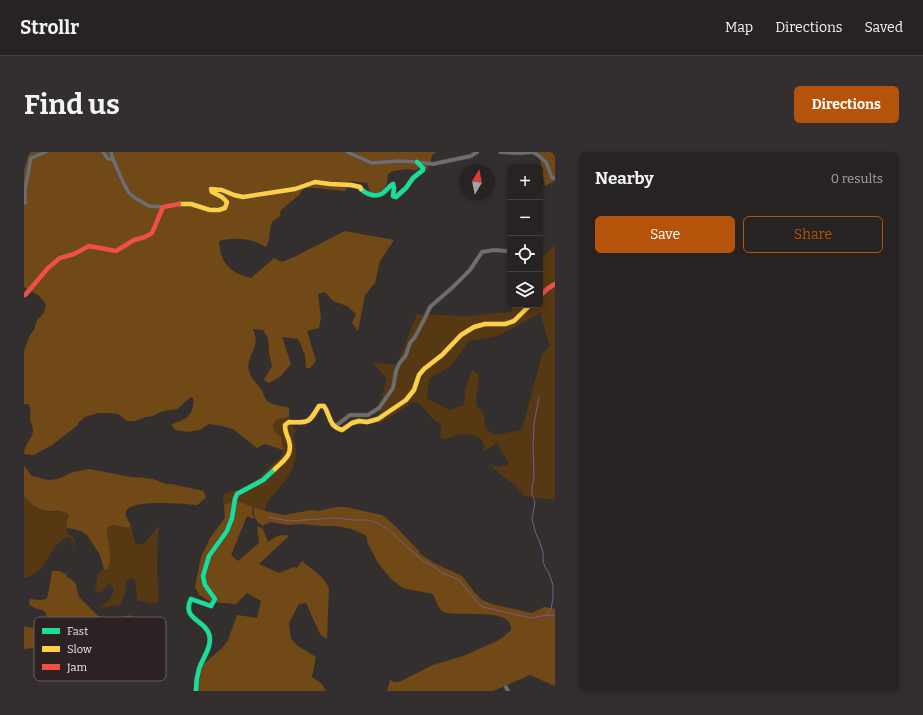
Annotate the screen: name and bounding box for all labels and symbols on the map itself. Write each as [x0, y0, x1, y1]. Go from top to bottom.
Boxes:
north arrow [459, 164, 495, 200]
legend [34, 617, 166, 681]
text: Fast [67, 625, 88, 638]
text: Slow [67, 643, 92, 656]
text: Jam [66, 661, 87, 674]

